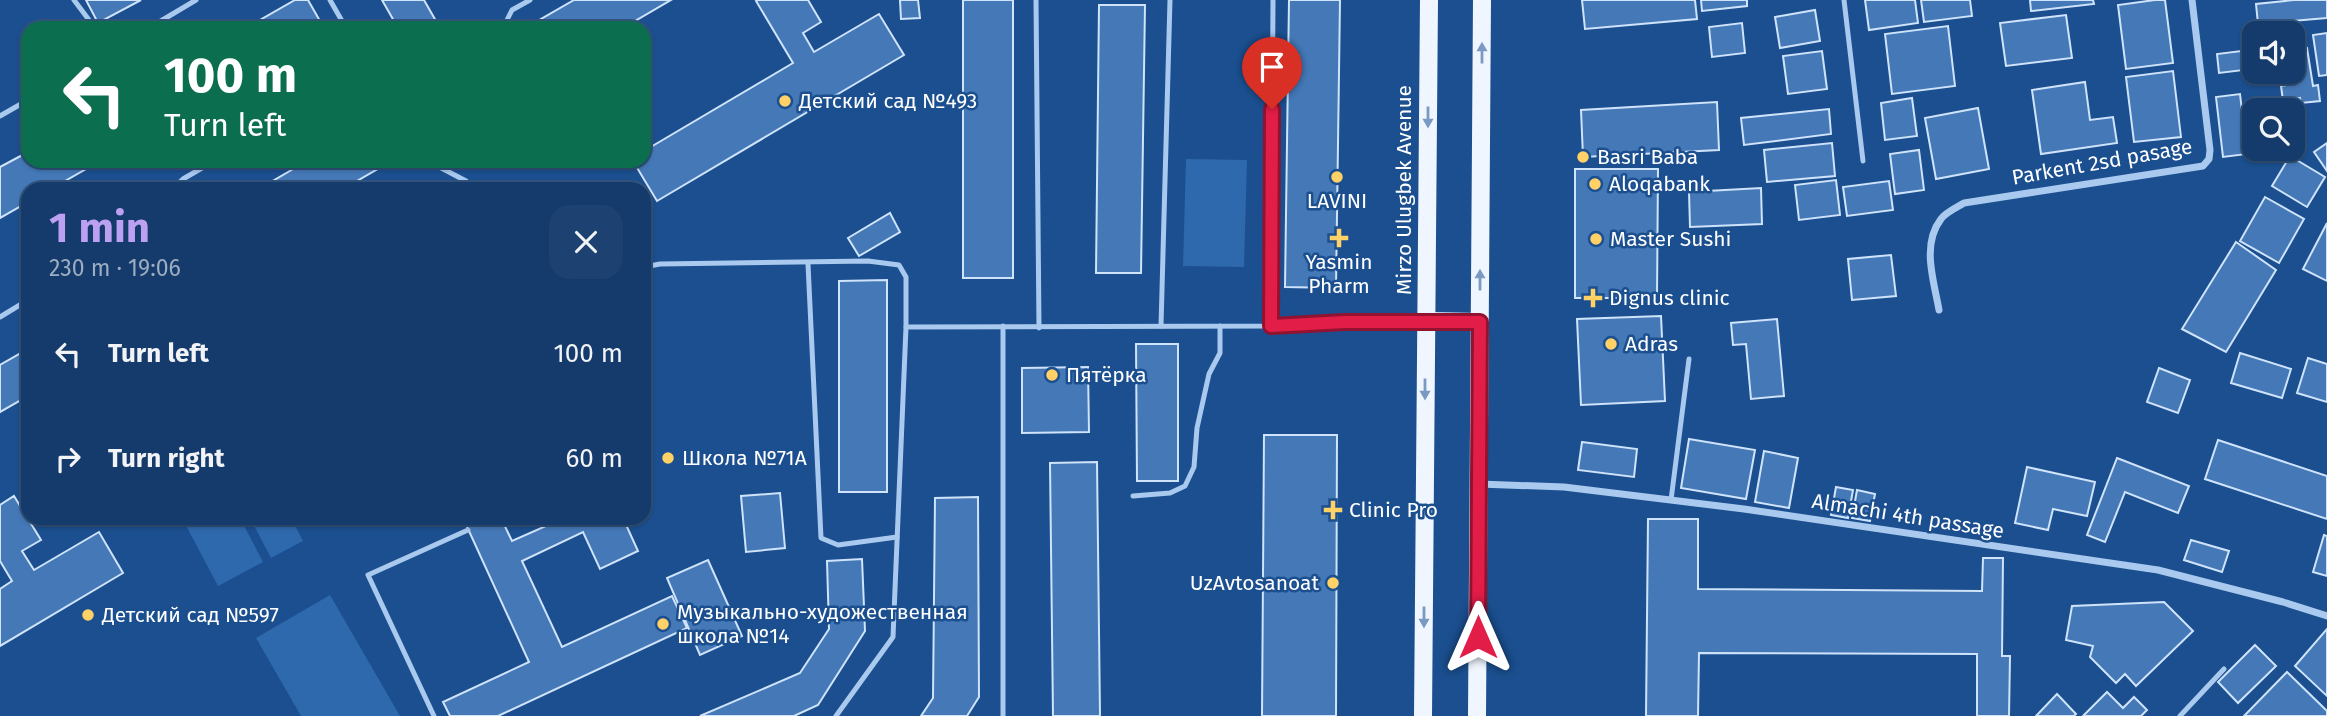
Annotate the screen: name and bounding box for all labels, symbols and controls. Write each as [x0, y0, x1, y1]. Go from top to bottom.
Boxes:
map controls [2242, 21, 2305, 161]
button: sound [2242, 21, 2305, 84]
pin [1242, 37, 1302, 109]
one-way arrow [1476, 42, 1488, 64]
text: 100 m [164, 46, 297, 105]
icon: arrive [1253, 48, 1291, 86]
icon: left [49, 49, 140, 140]
street label: Mirzo Ulugbek Avenue [1391, 85, 1417, 295]
place label: Детский сад №493 [798, 88, 977, 114]
marker: Детский сад №493 [777, 93, 793, 109]
button: search [2242, 98, 2305, 161]
text: Turn left [164, 106, 286, 144]
one-way arrow [1422, 106, 1434, 128]
street label: Parkent 2sd pasage [2010, 133, 2194, 191]
place label: Basri Baba [1597, 144, 1698, 170]
marker: Basri Baba [1575, 149, 1591, 165]
marker: LAVINI [1329, 169, 1345, 185]
place label: Aloqabank [1609, 171, 1710, 197]
marker: Aloqabank [1587, 176, 1603, 192]
place label: LAVINI [1307, 188, 1367, 214]
text: 1 min [49, 203, 150, 253]
button: close [549, 205, 623, 279]
place label: Master Sushi [1610, 226, 1731, 252]
marker: Yasmin Pharm [1331, 230, 1347, 246]
marker: Master Sushi [1588, 231, 1604, 247]
place label: Yasmin Pharm [1305, 249, 1373, 299]
text: 230 m · 19:06 [49, 254, 181, 282]
one-way arrow [1474, 269, 1486, 291]
place label: Dignus clinic [1609, 285, 1730, 311]
marker: Dignus clinic [1583, 288, 1603, 308]
place label: Adras [1625, 331, 1678, 357]
icon: left [49, 335, 87, 373]
marker: Adras [1603, 336, 1619, 352]
text: Turn left [108, 338, 209, 369]
text: 100 m [554, 338, 623, 369]
place label: Пятёрка [1066, 362, 1147, 388]
marker: Пятёрка [1044, 367, 1060, 383]
one-way arrow [1420, 379, 1431, 401]
icon: right [49, 440, 87, 478]
text: Turn right [108, 443, 225, 474]
text: 60 m [565, 443, 623, 474]
place label: Школа №71А [682, 445, 807, 471]
marker: Школа №71А [660, 450, 676, 466]
street label: Almachi 4th passage [1810, 488, 2006, 544]
place label: Clinic Pro [1349, 497, 1438, 523]
marker: Clinic Pro [1323, 500, 1343, 520]
place label: UzAvtosanoat [1190, 570, 1319, 596]
marker: UzAvtosanoat [1325, 575, 1341, 591]
place label: Музыкально-художественная школа №14 [677, 599, 968, 649]
position arrow [1441, 600, 1515, 674]
place label: Детский сад №597 [101, 602, 279, 628]
one-way arrow [1418, 606, 1429, 628]
marker: Детский сад №597 [80, 607, 96, 623]
marker: Музыкально-художественная школа №14 [655, 616, 671, 632]

